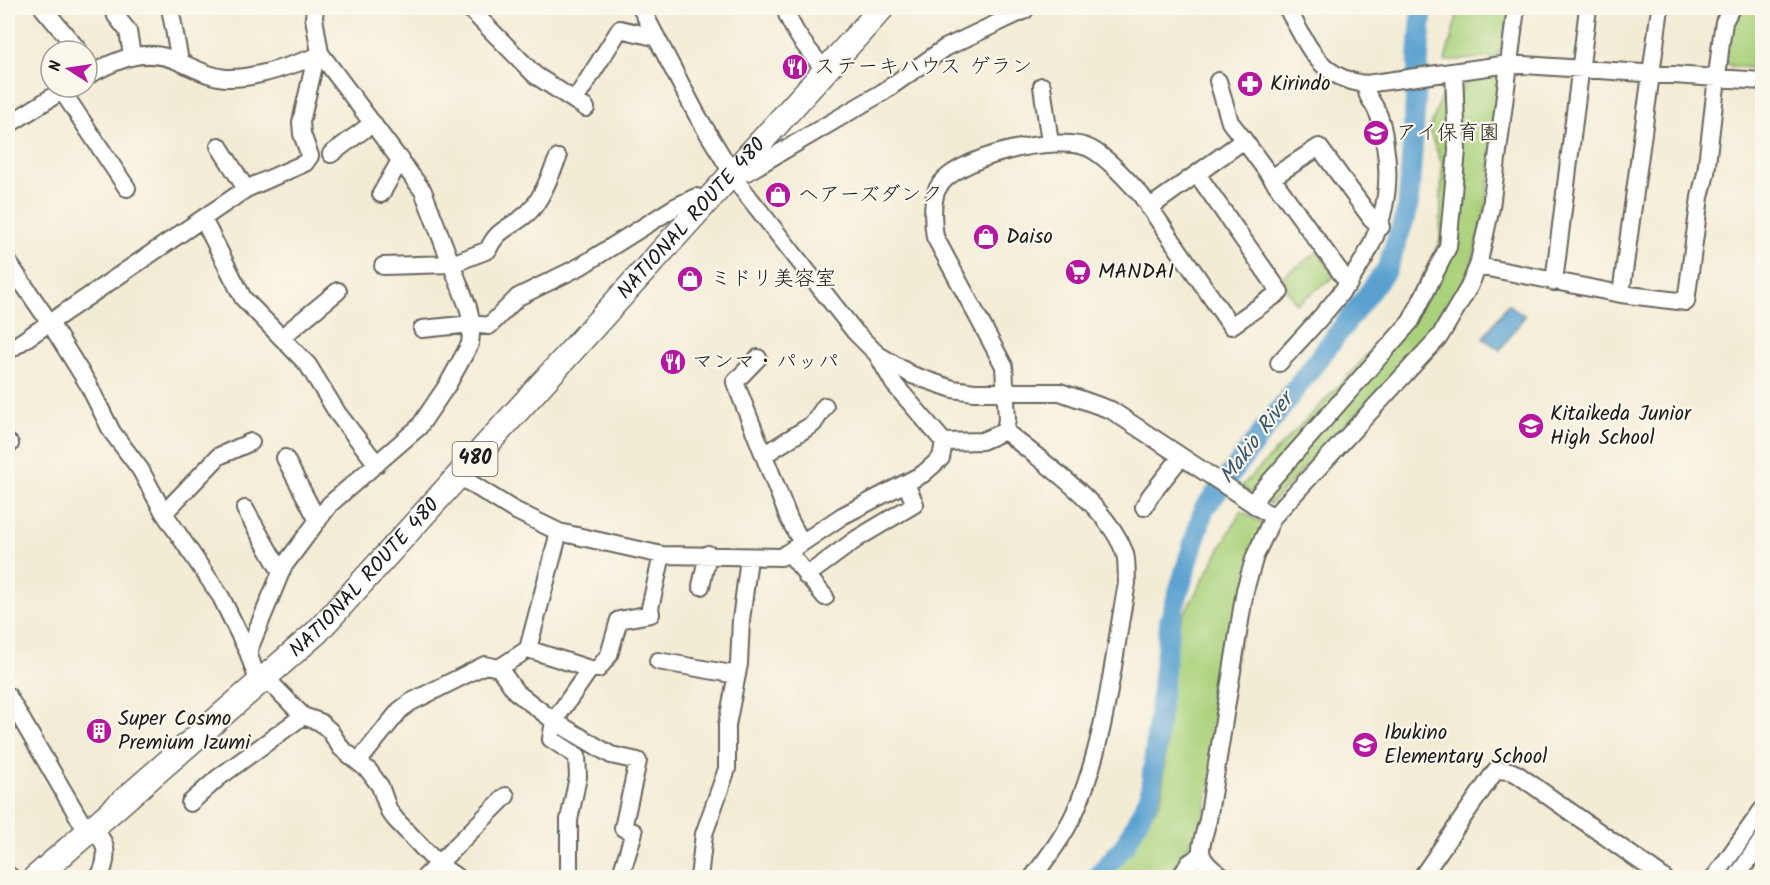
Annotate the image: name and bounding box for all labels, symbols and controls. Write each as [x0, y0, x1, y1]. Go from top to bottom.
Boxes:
north arrow [39, 39, 99, 99]
place label: ステーキハウス ゲラン [814, 51, 1032, 84]
restaurant icon: ステーキハウス ゲラン [780, 52, 810, 82]
text: N [43, 59, 69, 74]
place label: Kirindo [1270, 68, 1331, 101]
pharmacy icon: Kirindo [1235, 69, 1265, 99]
place label: アイ保育園 [1396, 117, 1500, 150]
school or university icon: アイ保育園 [1361, 118, 1391, 148]
street label: NATIONAL ROUTE 480 [609, 130, 774, 307]
place label: ヘアーズダンク [798, 179, 942, 212]
shop icon: ヘアーズダンク [763, 180, 793, 210]
place label: Daiso [1006, 221, 1053, 254]
shop icon: Daiso [971, 222, 1001, 252]
place label: MANDAI [1098, 256, 1174, 289]
supermarket icon: MANDAI [1063, 257, 1093, 287]
place label: ミドリ美容室 [710, 263, 836, 296]
shop icon: ミドリ美容室 [675, 264, 705, 294]
place label: マンマ・パッパ [692, 346, 839, 379]
restaurant icon: マンマ・パッパ [658, 347, 688, 377]
water label: Makio River [1211, 382, 1306, 492]
place label: Kitaikeda Junior High School [1550, 398, 1692, 455]
school or university icon: Kitaikeda Junior High School [1516, 411, 1546, 441]
road number: 480 [452, 442, 498, 476]
street label: NATIONAL ROUTE 480 [282, 490, 448, 666]
place label: Super Cosmo Premium Izumi [118, 703, 251, 760]
building icon: Super Cosmo Premium Izumi [84, 716, 114, 746]
place label: Ibukino Elementary School [1384, 717, 1547, 774]
school or university icon: Ibukino Elementary School [1350, 730, 1380, 760]

